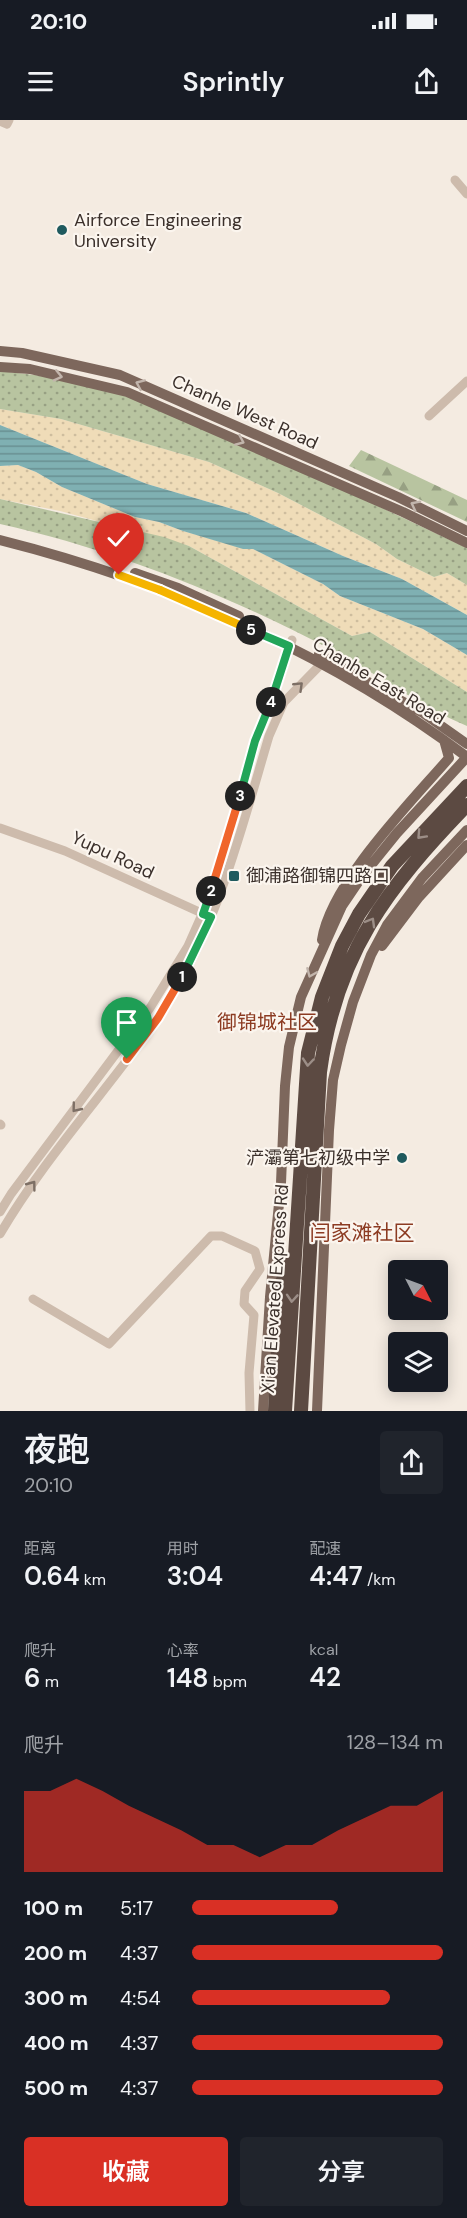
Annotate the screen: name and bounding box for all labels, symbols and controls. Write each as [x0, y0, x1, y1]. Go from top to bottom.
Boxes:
text: 20:10 [30, 7, 87, 36]
text: Sprintly [183, 64, 284, 99]
icon: menu [24, 65, 57, 98]
icon: share [410, 65, 443, 98]
place label: Airforce Engineering University [74, 208, 242, 253]
marker: Airforce Engineering University [55, 223, 69, 237]
one-way arrow [52, 368, 62, 381]
street label: Chanhe West Road [168, 369, 322, 455]
one-way arrow [136, 379, 147, 391]
one-way arrow [234, 434, 245, 446]
one-way arrow [410, 501, 421, 512]
pin [93, 513, 144, 575]
icon: check [102, 522, 135, 555]
pin: 5 [236, 615, 266, 645]
text: 5 [246, 619, 256, 640]
street label: Chanhe East Road [308, 632, 450, 730]
one-way arrow [292, 682, 302, 693]
pin: 4 [256, 687, 286, 717]
text: 4 [266, 691, 276, 712]
pin: 3 [225, 781, 255, 811]
text: 3 [235, 785, 245, 806]
street label: Yupu Road [68, 825, 158, 885]
one-way arrow [417, 829, 428, 839]
place label: 御浦路御锦四路口 [246, 864, 390, 888]
marker: 御浦路御锦四路口 [227, 869, 241, 883]
pin: 2 [196, 876, 226, 906]
text: 2 [206, 880, 216, 901]
one-way arrow [364, 918, 375, 928]
pin: 1 [167, 962, 197, 992]
text: 1 [179, 966, 185, 987]
one-way arrow [306, 967, 318, 978]
pin [101, 997, 152, 1059]
icon: arrive [110, 1006, 143, 1039]
district label: 御锦城社区 [217, 1009, 317, 1035]
one-way arrow [301, 1057, 314, 1066]
one-way arrow [73, 1101, 84, 1112]
place label: 浐灞第七初级中学 [246, 1146, 390, 1170]
marker: 浐灞第七初级中学 [395, 1151, 409, 1165]
one-way arrow [24, 1180, 35, 1191]
street label: Xi'an Elevated Express Rd [256, 1183, 294, 1395]
district label: 闫家滩社区 [310, 1219, 415, 1247]
north arrow [388, 1260, 448, 1320]
map controls [388, 1260, 448, 1392]
one-way arrow [286, 1294, 299, 1303]
button: layers [388, 1332, 448, 1392]
text: 夜跑 [24, 1428, 90, 1471]
button: share [380, 1431, 443, 1494]
text: 20:10 [24, 1472, 73, 1498]
text: 距离 [24, 1538, 56, 1559]
text: 用时 [167, 1538, 199, 1559]
text: 配速 [309, 1538, 341, 1559]
text: 0.64 [24, 1559, 80, 1593]
text: 3:04 [167, 1559, 223, 1593]
text: 4:47 [309, 1559, 363, 1593]
text: km [80, 1569, 106, 1590]
text: /km [363, 1569, 396, 1590]
text: kcal [309, 1639, 338, 1660]
text: 爬升 [24, 1640, 56, 1661]
text: 心率 [167, 1640, 199, 1661]
text: 42 [309, 1660, 341, 1694]
text: 6 [24, 1661, 40, 1695]
text: 148 [167, 1661, 209, 1695]
text: m [40, 1671, 59, 1692]
text: bpm [209, 1671, 247, 1692]
text: 128–134 m [347, 1729, 443, 1755]
text: 爬升 [24, 1732, 64, 1758]
text: 100 m [24, 1895, 83, 1921]
text: 5:17 [120, 1895, 153, 1921]
text: 200 m [24, 1940, 87, 1966]
text: 4:37 [120, 1940, 158, 1966]
text: 300 m [24, 1985, 88, 2011]
text: 4:54 [120, 1985, 161, 2011]
text: 400 m [24, 2030, 89, 2056]
text: 4:37 [120, 2030, 158, 2056]
text: 500 m [24, 2075, 88, 2101]
text: 4:37 [120, 2075, 158, 2101]
button: 收藏 [24, 2137, 228, 2206]
button: 分享 [240, 2137, 443, 2206]

